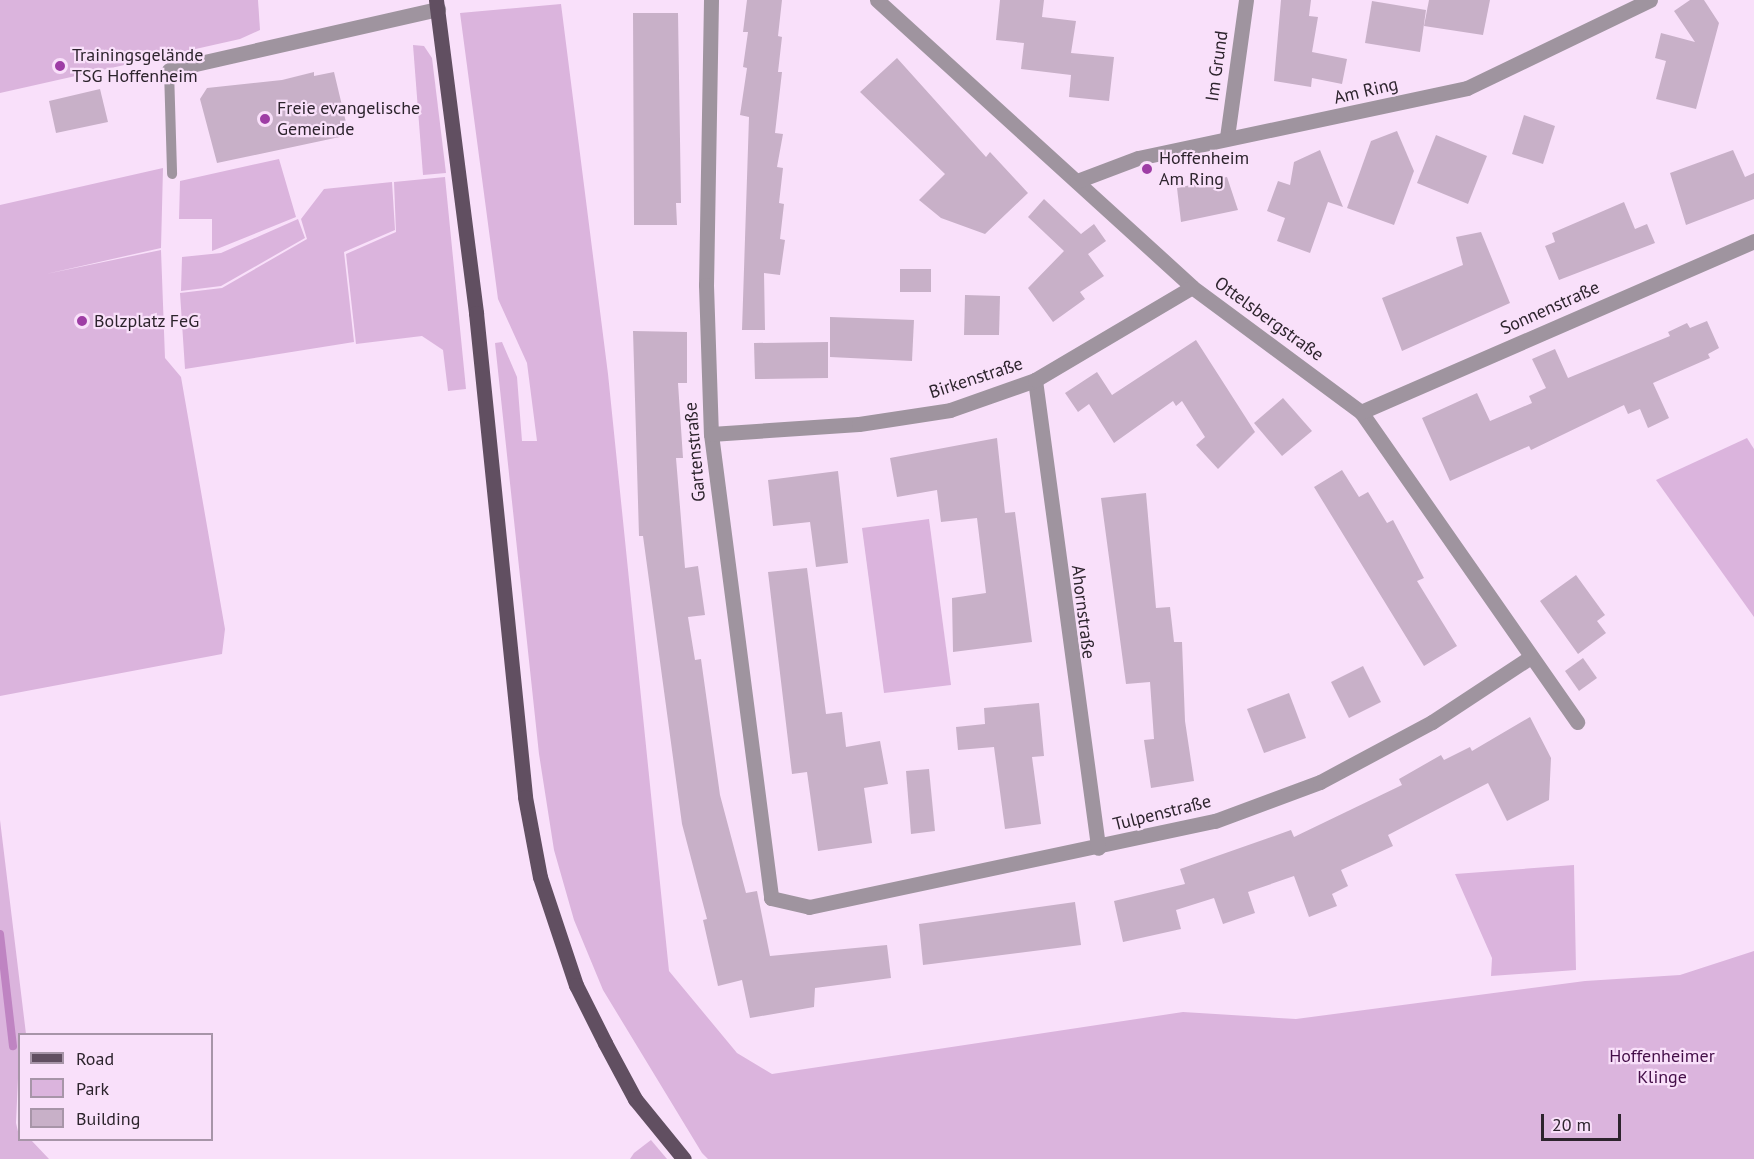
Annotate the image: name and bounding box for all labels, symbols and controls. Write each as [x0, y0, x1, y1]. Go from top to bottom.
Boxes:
street label: Im Grund [1201, 29, 1233, 103]
place label: Trainingsgelände TSG Hoffenheim [72, 45, 203, 88]
marker: Trainingsgelände TSG Hoffenheim [53, 59, 67, 73]
street label: Am Ring [1332, 73, 1400, 109]
place label: Freie evangelische Gemeinde [277, 98, 420, 140]
marker: Freie evangelische Gemeinde [258, 112, 272, 126]
place label: Hoffenheim Am Ring [1159, 148, 1249, 190]
marker: Hoffenheim Am Ring [1140, 162, 1154, 176]
street label: Ottelsbergstraße [1210, 272, 1328, 366]
street label: Sonnenstraße [1497, 276, 1603, 340]
place label: Bolzplatz FeG [94, 310, 200, 332]
marker: Bolzplatz FeG [75, 314, 89, 328]
street label: Birkenstraße [926, 353, 1026, 403]
street label: Gartenstraße [680, 401, 710, 503]
street label: Ahornstraße [1067, 564, 1099, 660]
street label: Tulpenstraße [1111, 790, 1213, 836]
legend [18, 1033, 213, 1141]
park label: Hoffenheimer Klinge [1609, 1046, 1715, 1088]
text: Road [76, 1047, 114, 1070]
text: Park [76, 1077, 109, 1100]
scale bar [1544, 1102, 1624, 1140]
text: Building [76, 1107, 140, 1130]
text: 20 m [1552, 1113, 1591, 1136]

